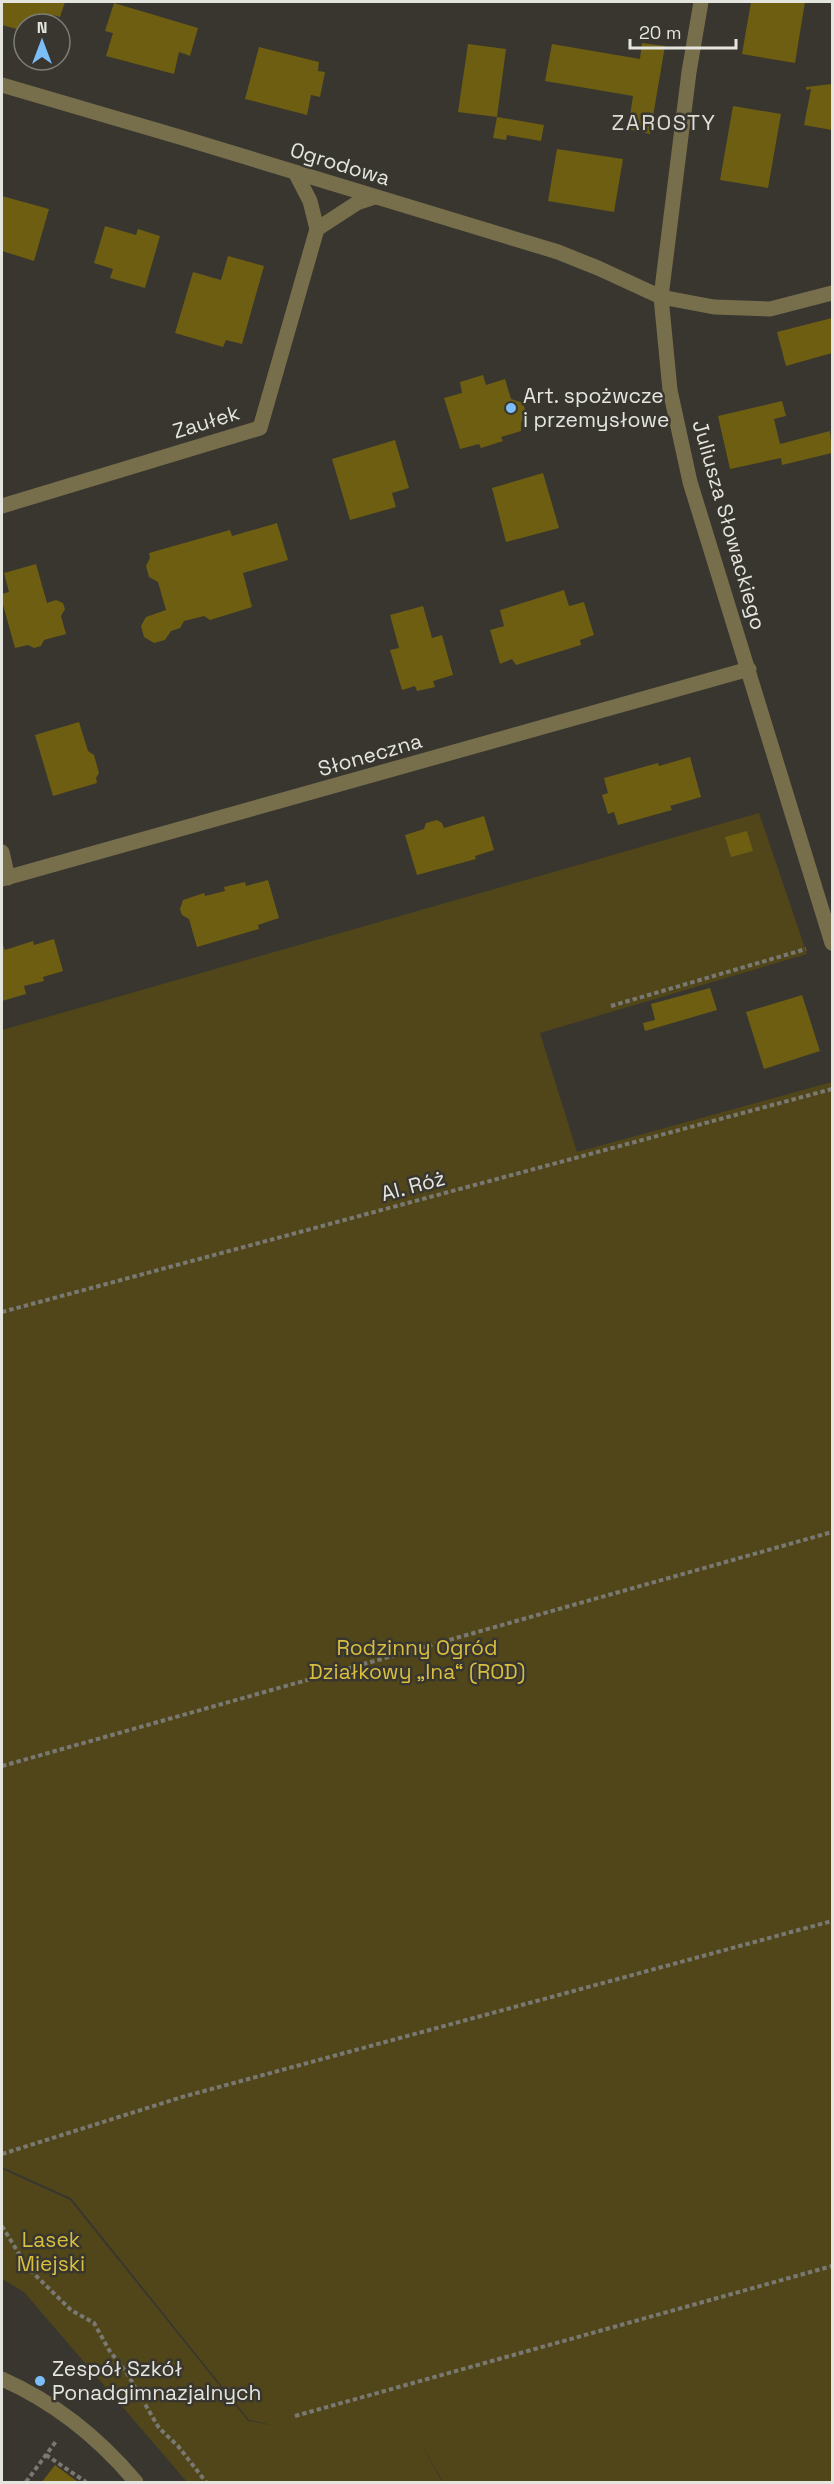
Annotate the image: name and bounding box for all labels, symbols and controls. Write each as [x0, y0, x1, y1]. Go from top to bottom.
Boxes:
north arrow [12, 12, 72, 72]
scale bar [630, 12, 736, 50]
text: N [37, 17, 47, 38]
text: 20 m [639, 21, 682, 44]
district label: ZAROSTY [612, 108, 716, 136]
street label: Ogrodowa [287, 136, 393, 191]
place label: Art. spożwcze i przemysłowe [523, 382, 669, 433]
street label: Zaułek [169, 399, 242, 444]
marker: Art. spożwcze i przemysłowe [504, 401, 518, 415]
street label: Juliusza Słowackiego [687, 417, 772, 633]
street label: Słoneczna [315, 727, 425, 782]
street label: Al. Róż [378, 1164, 448, 1207]
park label: Rodzinny Ogród Działkowy „Ina“ (ROD) [309, 1634, 525, 1685]
park label: Lasek Miejski [17, 2226, 85, 2277]
place label: Zespół Szkół Ponadgimnazjalnych [52, 2355, 261, 2406]
marker: Zespół Szkół Ponadgimnazjalnych [33, 2374, 47, 2388]

